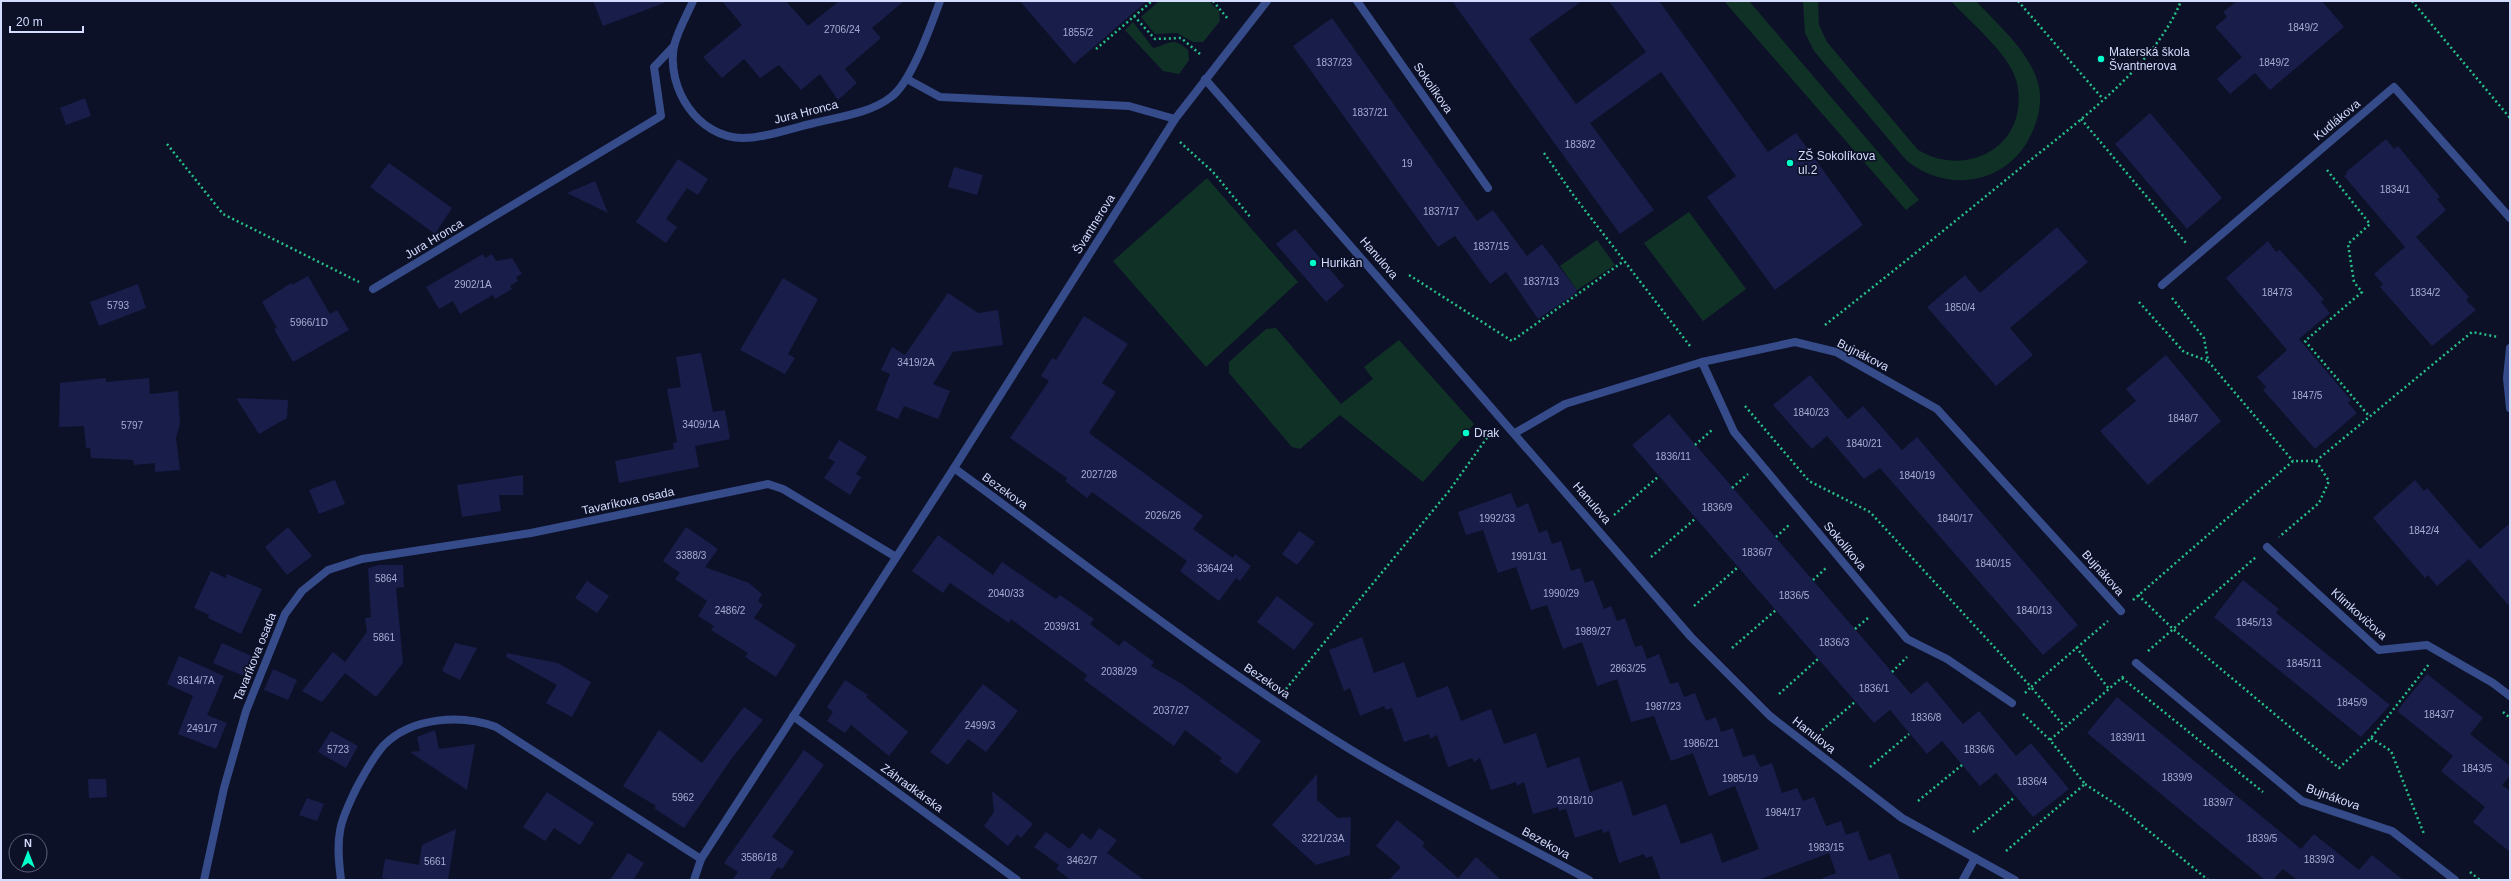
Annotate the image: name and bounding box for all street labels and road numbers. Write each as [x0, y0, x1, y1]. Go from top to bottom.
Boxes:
street label: Sokolíkova [1410, 60, 1456, 116]
street label: Kudlákova [2311, 96, 2363, 143]
street label: Jura Hronca [773, 97, 840, 127]
street label: Švantnerova [1069, 191, 1118, 256]
street label: Jura Hronca [402, 216, 466, 262]
street label: Hanulova [1357, 234, 1401, 282]
street label: Bujnákova [1835, 336, 1891, 374]
street label: Bezekova [980, 470, 1031, 512]
street label: Hanulova [1570, 479, 1614, 527]
street label: Tavaríkova osada [581, 484, 676, 518]
street label: Sokolíkova [1821, 519, 1869, 573]
street label: Bujnákova [2079, 547, 2127, 599]
street label: Klimkovičova [2328, 585, 2390, 643]
street label: Tavaríkova osada [231, 610, 279, 703]
street label: Bezekova [1241, 660, 1293, 702]
street label: Hanulova [1790, 714, 1839, 756]
street label: Záhradkárska [878, 761, 946, 815]
street label: Bujnákova [2304, 781, 2362, 813]
street label: Bezekova [1520, 824, 1573, 862]

